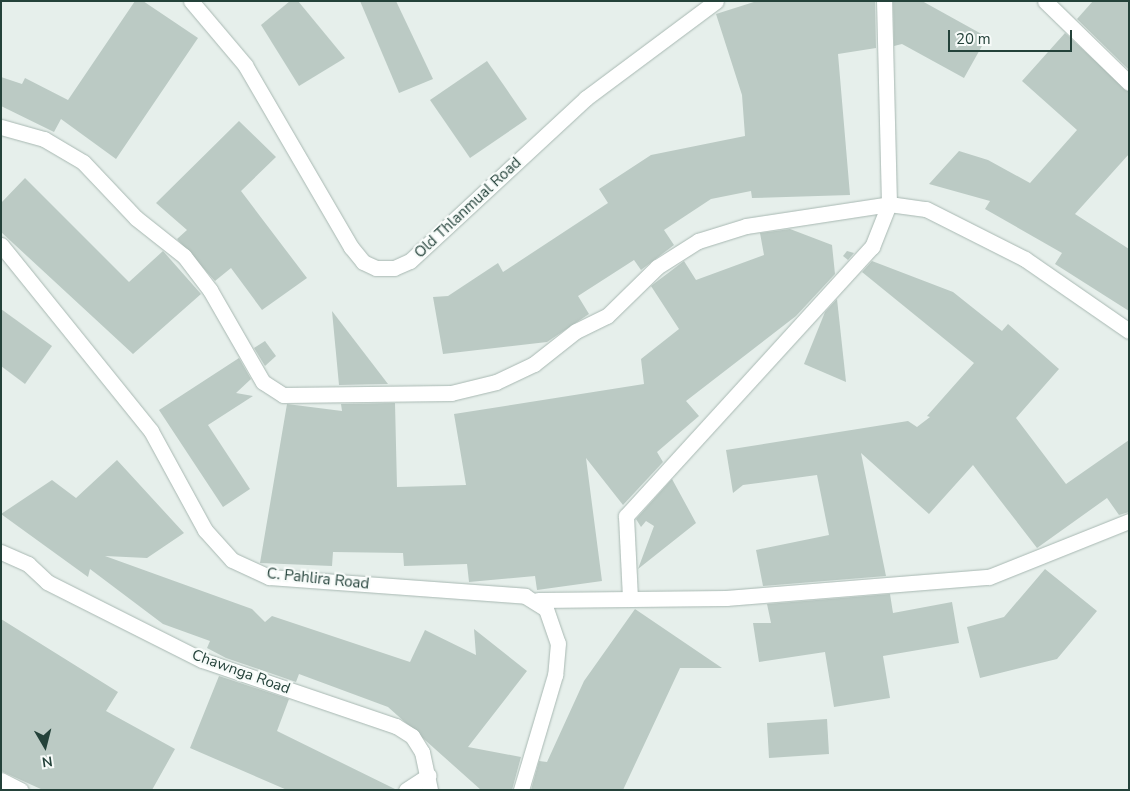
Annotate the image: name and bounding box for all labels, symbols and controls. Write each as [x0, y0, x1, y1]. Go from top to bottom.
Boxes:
scale bar [950, 20, 1074, 52]
text: 20 m [956, 29, 991, 49]
street label: Old Thlanmual Road [411, 154, 525, 262]
street label: C. Pahlira Road [266, 565, 370, 593]
street label: Chawnga Road [189, 646, 293, 698]
north arrow [20, 721, 70, 771]
text: N [41, 751, 54, 771]

